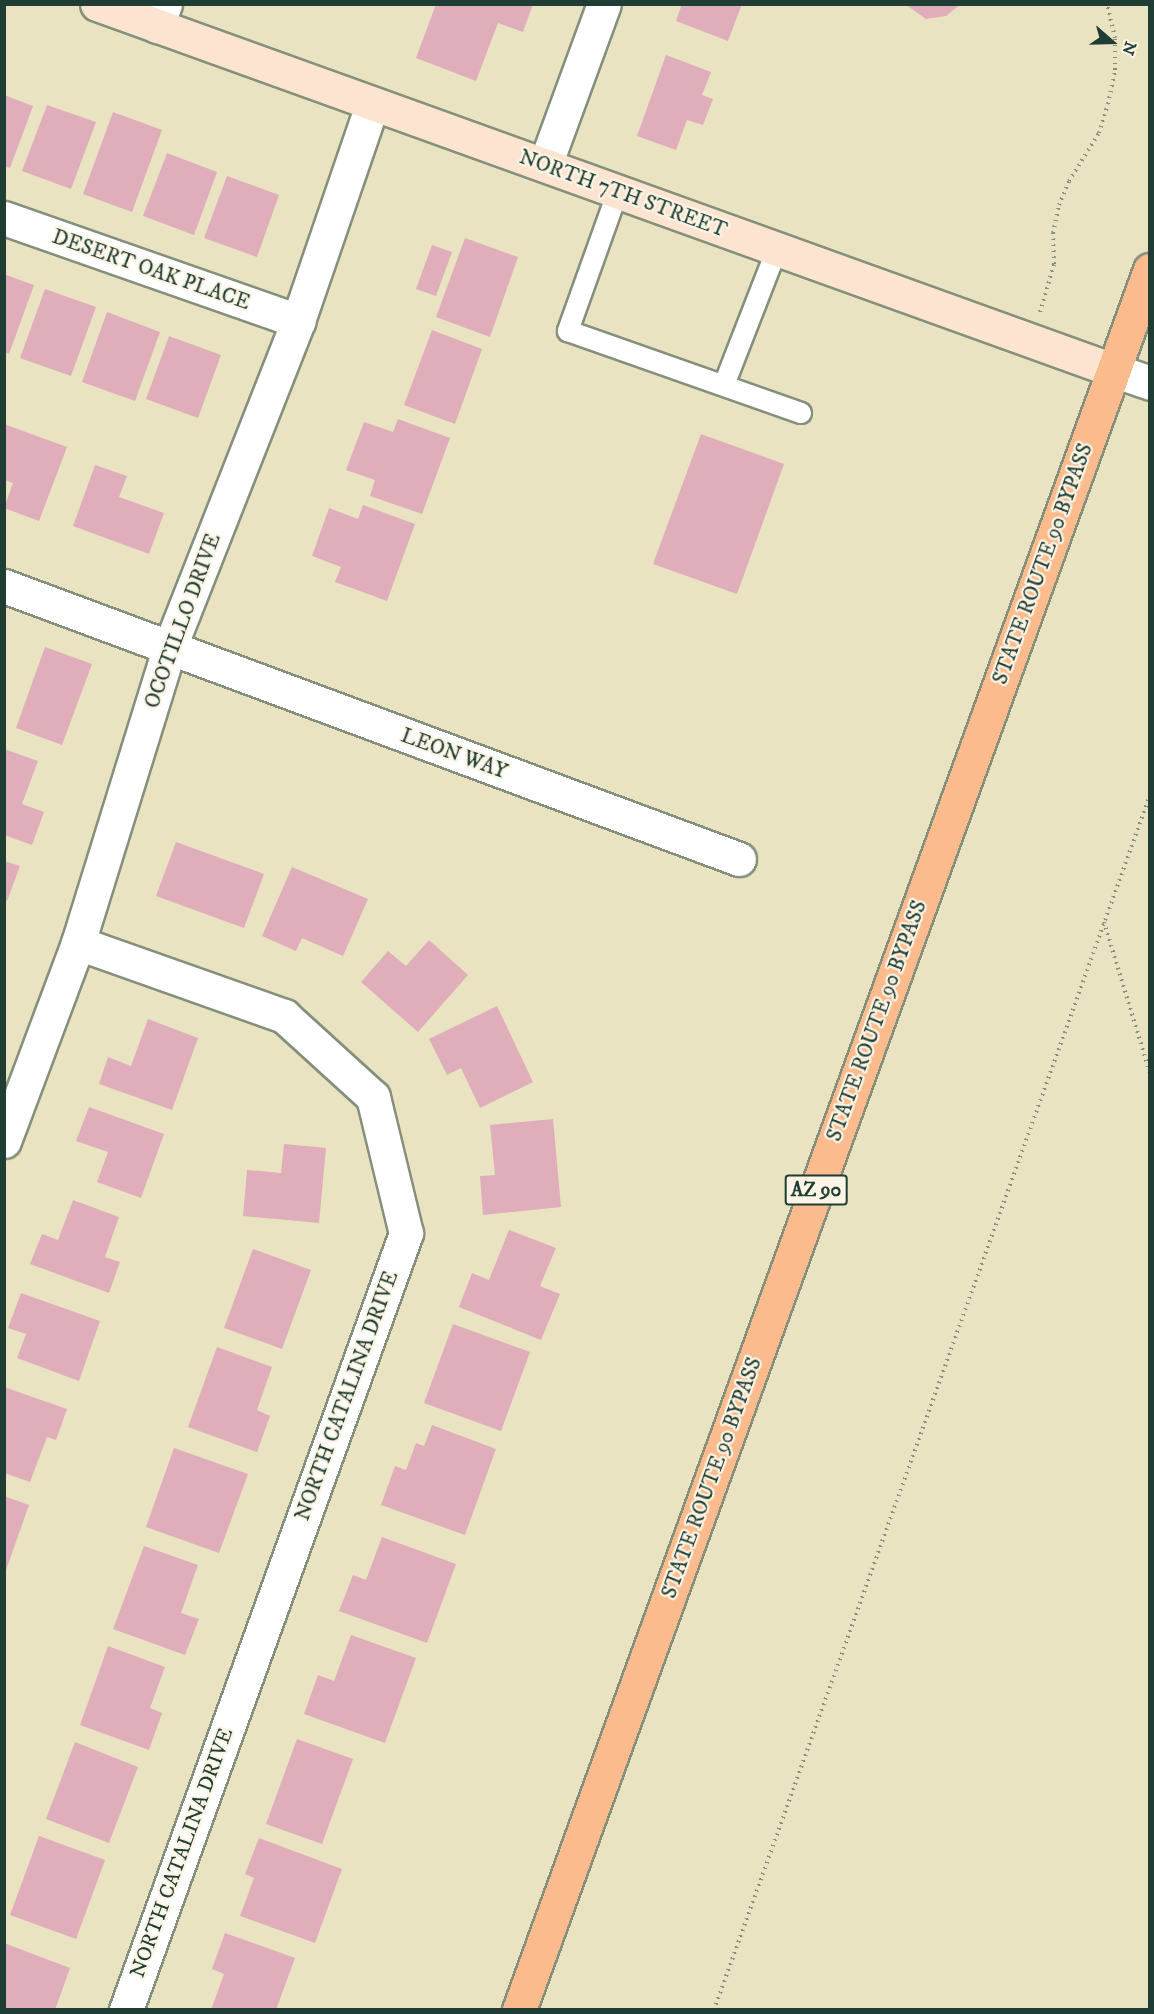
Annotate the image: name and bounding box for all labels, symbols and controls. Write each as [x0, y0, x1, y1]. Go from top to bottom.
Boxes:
north arrow [1082, 12, 1142, 72]
text: N [1117, 39, 1141, 58]
street label: NORTH 7TH STREET [516, 145, 730, 243]
street label: DESERT OAK PLACE [49, 224, 253, 316]
street label: STATE ROUTE 90 BYPASS [988, 440, 1098, 688]
street label: OCOTILLO DRIVE [140, 530, 226, 712]
street label: LEON WAY [397, 723, 511, 785]
street label: STATE ROUTE 90 BYPASS [822, 897, 932, 1145]
road number: AZ 90 [784, 1173, 848, 1207]
street label: NORTH CATALINA DRIVE [290, 1268, 404, 1524]
street label: STATE ROUTE 90 BYPASS [657, 1354, 767, 1602]
street label: NORTH CATALINA DRIVE [125, 1725, 239, 1981]

